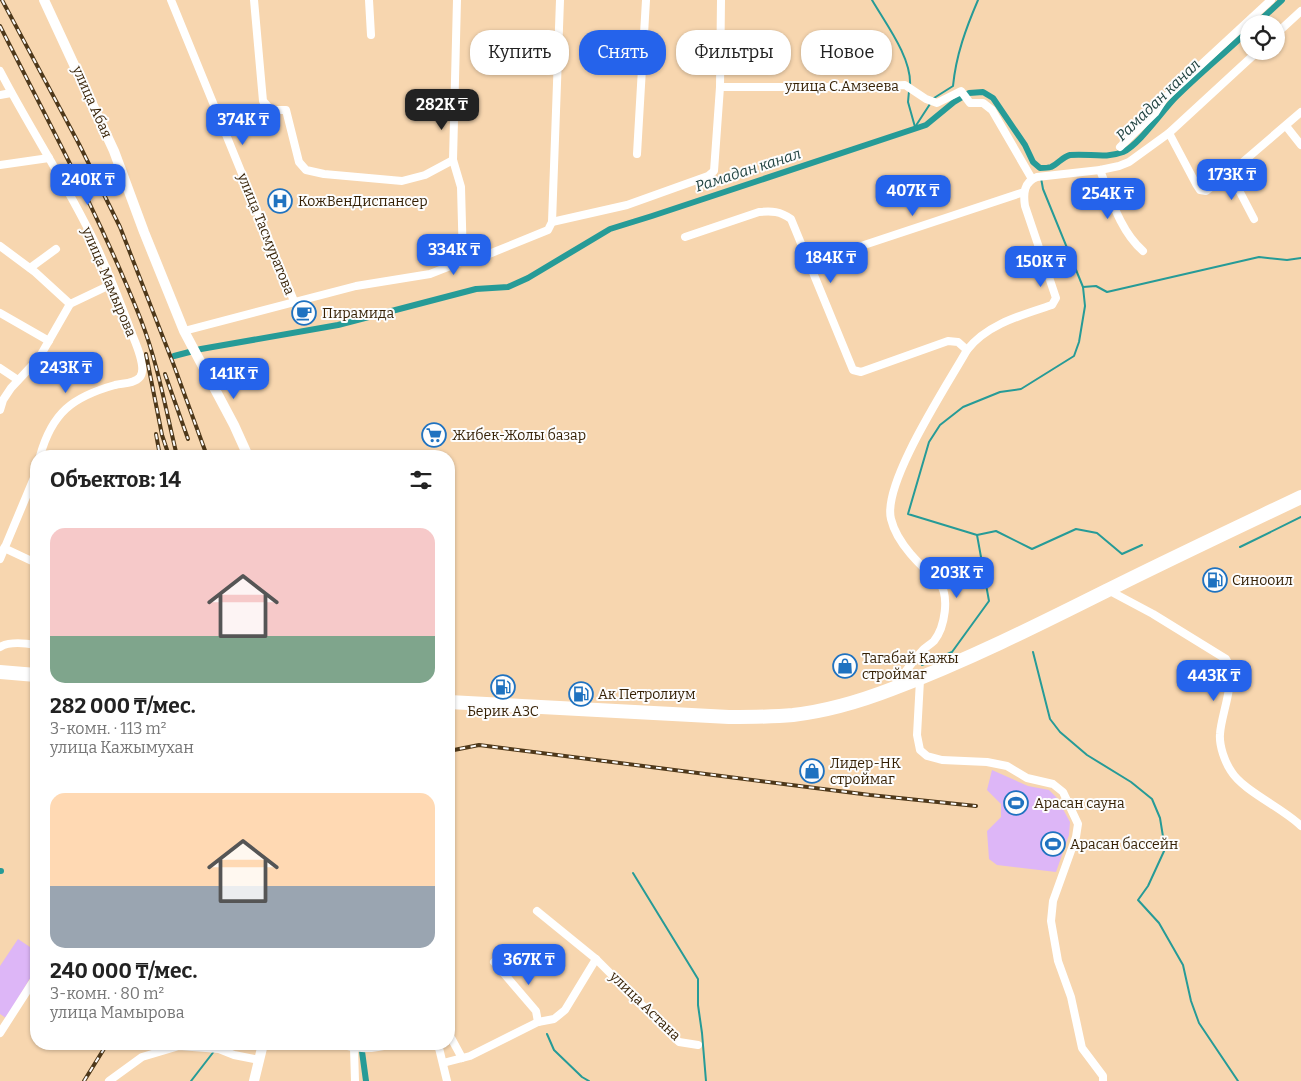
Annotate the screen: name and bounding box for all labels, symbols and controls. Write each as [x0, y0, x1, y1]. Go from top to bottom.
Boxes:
map controls [1240, 15, 1285, 60]
button: locate [1240, 15, 1285, 60]
chip: Купить [470, 30, 569, 75]
chip: Снять [579, 30, 666, 75]
chip: Фильтры [676, 30, 791, 75]
chip: Новое [801, 30, 892, 75]
water label: Рамадан канал [1112, 55, 1204, 145]
street label: улица Абая [68, 62, 116, 141]
street label: улица С.Амзеева [784, 78, 899, 95]
pin: 282K ₸ [401, 88, 483, 131]
text: 282K ₸ [416, 95, 468, 114]
pin: 374K ₸ [202, 104, 284, 146]
text: 374K ₸ [217, 110, 269, 129]
water label: Рамадан канал [693, 144, 803, 196]
pin: 173K ₸ [1191, 158, 1273, 201]
pin: 240K ₸ [47, 164, 129, 206]
text: 173K ₸ [1208, 165, 1256, 184]
text: 240K ₸ [61, 170, 115, 189]
street label: улица Тасмуратова [233, 170, 298, 298]
pin: 407K ₸ [872, 174, 954, 217]
pin: 254K ₸ [1067, 178, 1149, 220]
text: 407K ₸ [887, 181, 939, 200]
text: 254K ₸ [1082, 184, 1134, 203]
hospital icon: КожВенДиспансер [267, 188, 293, 214]
place label: КожВенДиспансер [298, 193, 428, 210]
street label: улица Мамырова [78, 224, 140, 340]
pin: 334K ₸ [413, 234, 495, 276]
text: 334K ₸ [428, 240, 480, 259]
pin: 184K ₸ [790, 242, 872, 284]
pin: 150K ₸ [1000, 246, 1082, 288]
text: 184K ₸ [806, 248, 856, 267]
text: 150K ₸ [1016, 252, 1066, 271]
cafe icon: Пирамида [291, 300, 317, 326]
place label: Пирамида [322, 305, 394, 322]
pin: 243K ₸ [25, 352, 107, 394]
text: 243K ₸ [40, 358, 92, 377]
pin: 141K ₸ [193, 358, 275, 400]
text: 141K ₸ [210, 364, 258, 383]
supermarket icon: Жибек-Жолы базар [421, 422, 447, 448]
place label: Жибек-Жолы базар [452, 427, 586, 444]
icon: filters [407, 466, 435, 494]
text: Объектов: 14 [50, 467, 181, 493]
pin: 203K ₸ [916, 556, 998, 599]
icon: home [198, 561, 288, 651]
text: 203K ₸ [931, 563, 983, 582]
fuel station icon: Синооил [1202, 567, 1228, 593]
place label: Синооил [1232, 572, 1293, 589]
place label: Тагабай Кажы строймаг [862, 650, 959, 683]
shop icon: Тагабай Кажы строймаг [832, 653, 858, 679]
pin: 443K ₸ [1173, 660, 1255, 702]
text: 443K ₸ [1188, 666, 1240, 685]
fuel station icon: Берик АЗС [490, 674, 516, 700]
fuel station icon: Ак Петролиум [568, 681, 594, 707]
place label: Ак Петролиум [598, 686, 696, 703]
text: 282 000 ₸/мес. [50, 693, 196, 719]
place label: Берик АЗС [467, 703, 539, 720]
text: 3-комн. · 113 m² [50, 719, 167, 738]
text: улица Кажымухан [50, 738, 194, 757]
place label: Лидер-НК строймаг [830, 755, 901, 788]
shop icon: Лидер-НК строймаг [799, 758, 825, 784]
sports icon: Арасан сауна [1003, 790, 1029, 816]
place label: Арасан сауна [1034, 795, 1125, 812]
icon: home [198, 826, 288, 916]
sports icon: Арасан бассейн [1040, 831, 1066, 857]
place label: Арасан бассейн [1070, 836, 1178, 853]
pin: 367K ₸ [488, 944, 570, 986]
text: 367K ₸ [503, 950, 555, 969]
text: 240 000 ₸/мес. [50, 958, 197, 984]
street label: улица Астана [605, 967, 684, 1044]
text: 3-комн. · 80 m² [50, 984, 164, 1003]
text: улица Мамырова [50, 1003, 184, 1022]

